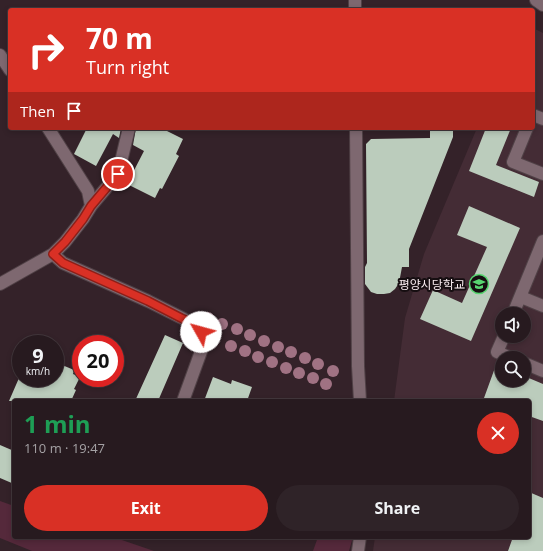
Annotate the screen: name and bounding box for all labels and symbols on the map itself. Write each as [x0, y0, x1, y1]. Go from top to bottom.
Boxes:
pin [101, 157, 135, 191]
school or university icon: 평양시당학교 [468, 273, 490, 295]
place label: 평양시당학교 [399, 276, 465, 293]
position arrow [180, 311, 222, 353]
speed limit sign: 20 [72, 335, 124, 387]

